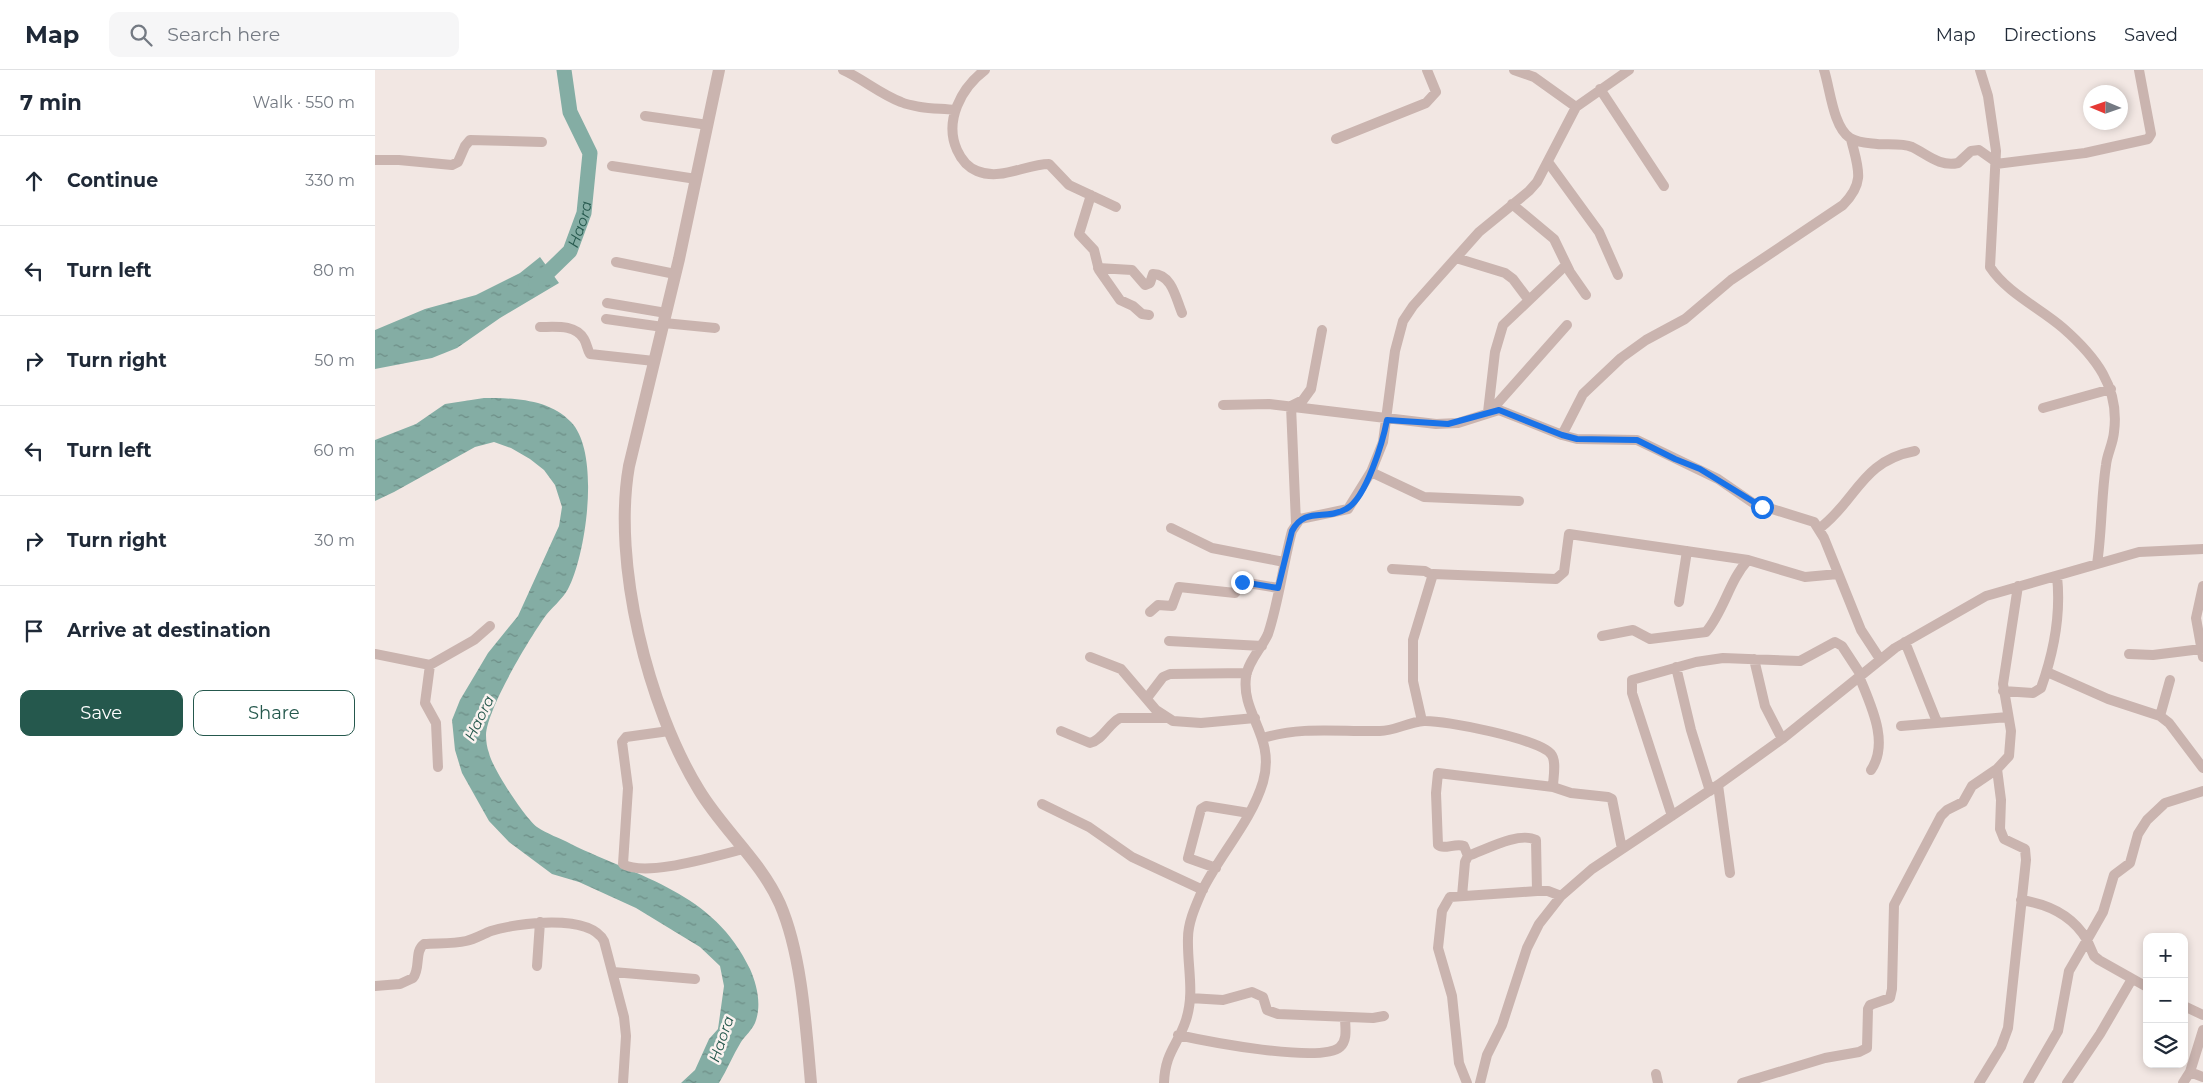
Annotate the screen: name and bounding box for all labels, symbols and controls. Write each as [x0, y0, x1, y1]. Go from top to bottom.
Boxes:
search box [109, 12, 459, 57]
text: Map [25, 20, 79, 49]
icon: search [127, 21, 155, 49]
text: Search here [167, 23, 280, 46]
text: Map [1936, 24, 1976, 46]
text: Directions [2004, 24, 2096, 46]
text: Saved [2124, 24, 2178, 46]
north arrow [2083, 85, 2128, 130]
text: 7 min [20, 90, 82, 115]
text: Walk · 550 m [253, 93, 355, 112]
icon: ahead [20, 167, 48, 195]
text: Continue [67, 169, 158, 192]
text: 330 m [305, 171, 355, 190]
water label: Haora [563, 200, 595, 250]
icon: left [20, 257, 48, 285]
text: Turn left [67, 259, 152, 282]
text: 80 m [313, 261, 355, 280]
icon: right [20, 347, 48, 375]
text: Turn right [67, 349, 167, 372]
text: 50 m [314, 351, 355, 370]
icon: left [20, 437, 48, 465]
text: Turn left [67, 439, 152, 462]
text: 60 m [313, 441, 355, 460]
route start [1751, 496, 1774, 519]
icon: right [20, 527, 48, 555]
text: Turn right [67, 529, 167, 552]
text: 30 m [314, 531, 355, 550]
route end [1231, 571, 1254, 594]
icon: arrive [20, 617, 48, 645]
text: Arrive at destination [67, 619, 271, 642]
button: Save [20, 690, 183, 736]
button: Share [193, 690, 355, 736]
water label: Haora [460, 692, 498, 744]
map controls [2143, 933, 2188, 1068]
button: + [2143, 933, 2188, 978]
button: − [2143, 978, 2188, 1023]
water label: Haora [704, 1013, 738, 1065]
button: layers [2143, 1023, 2188, 1068]

